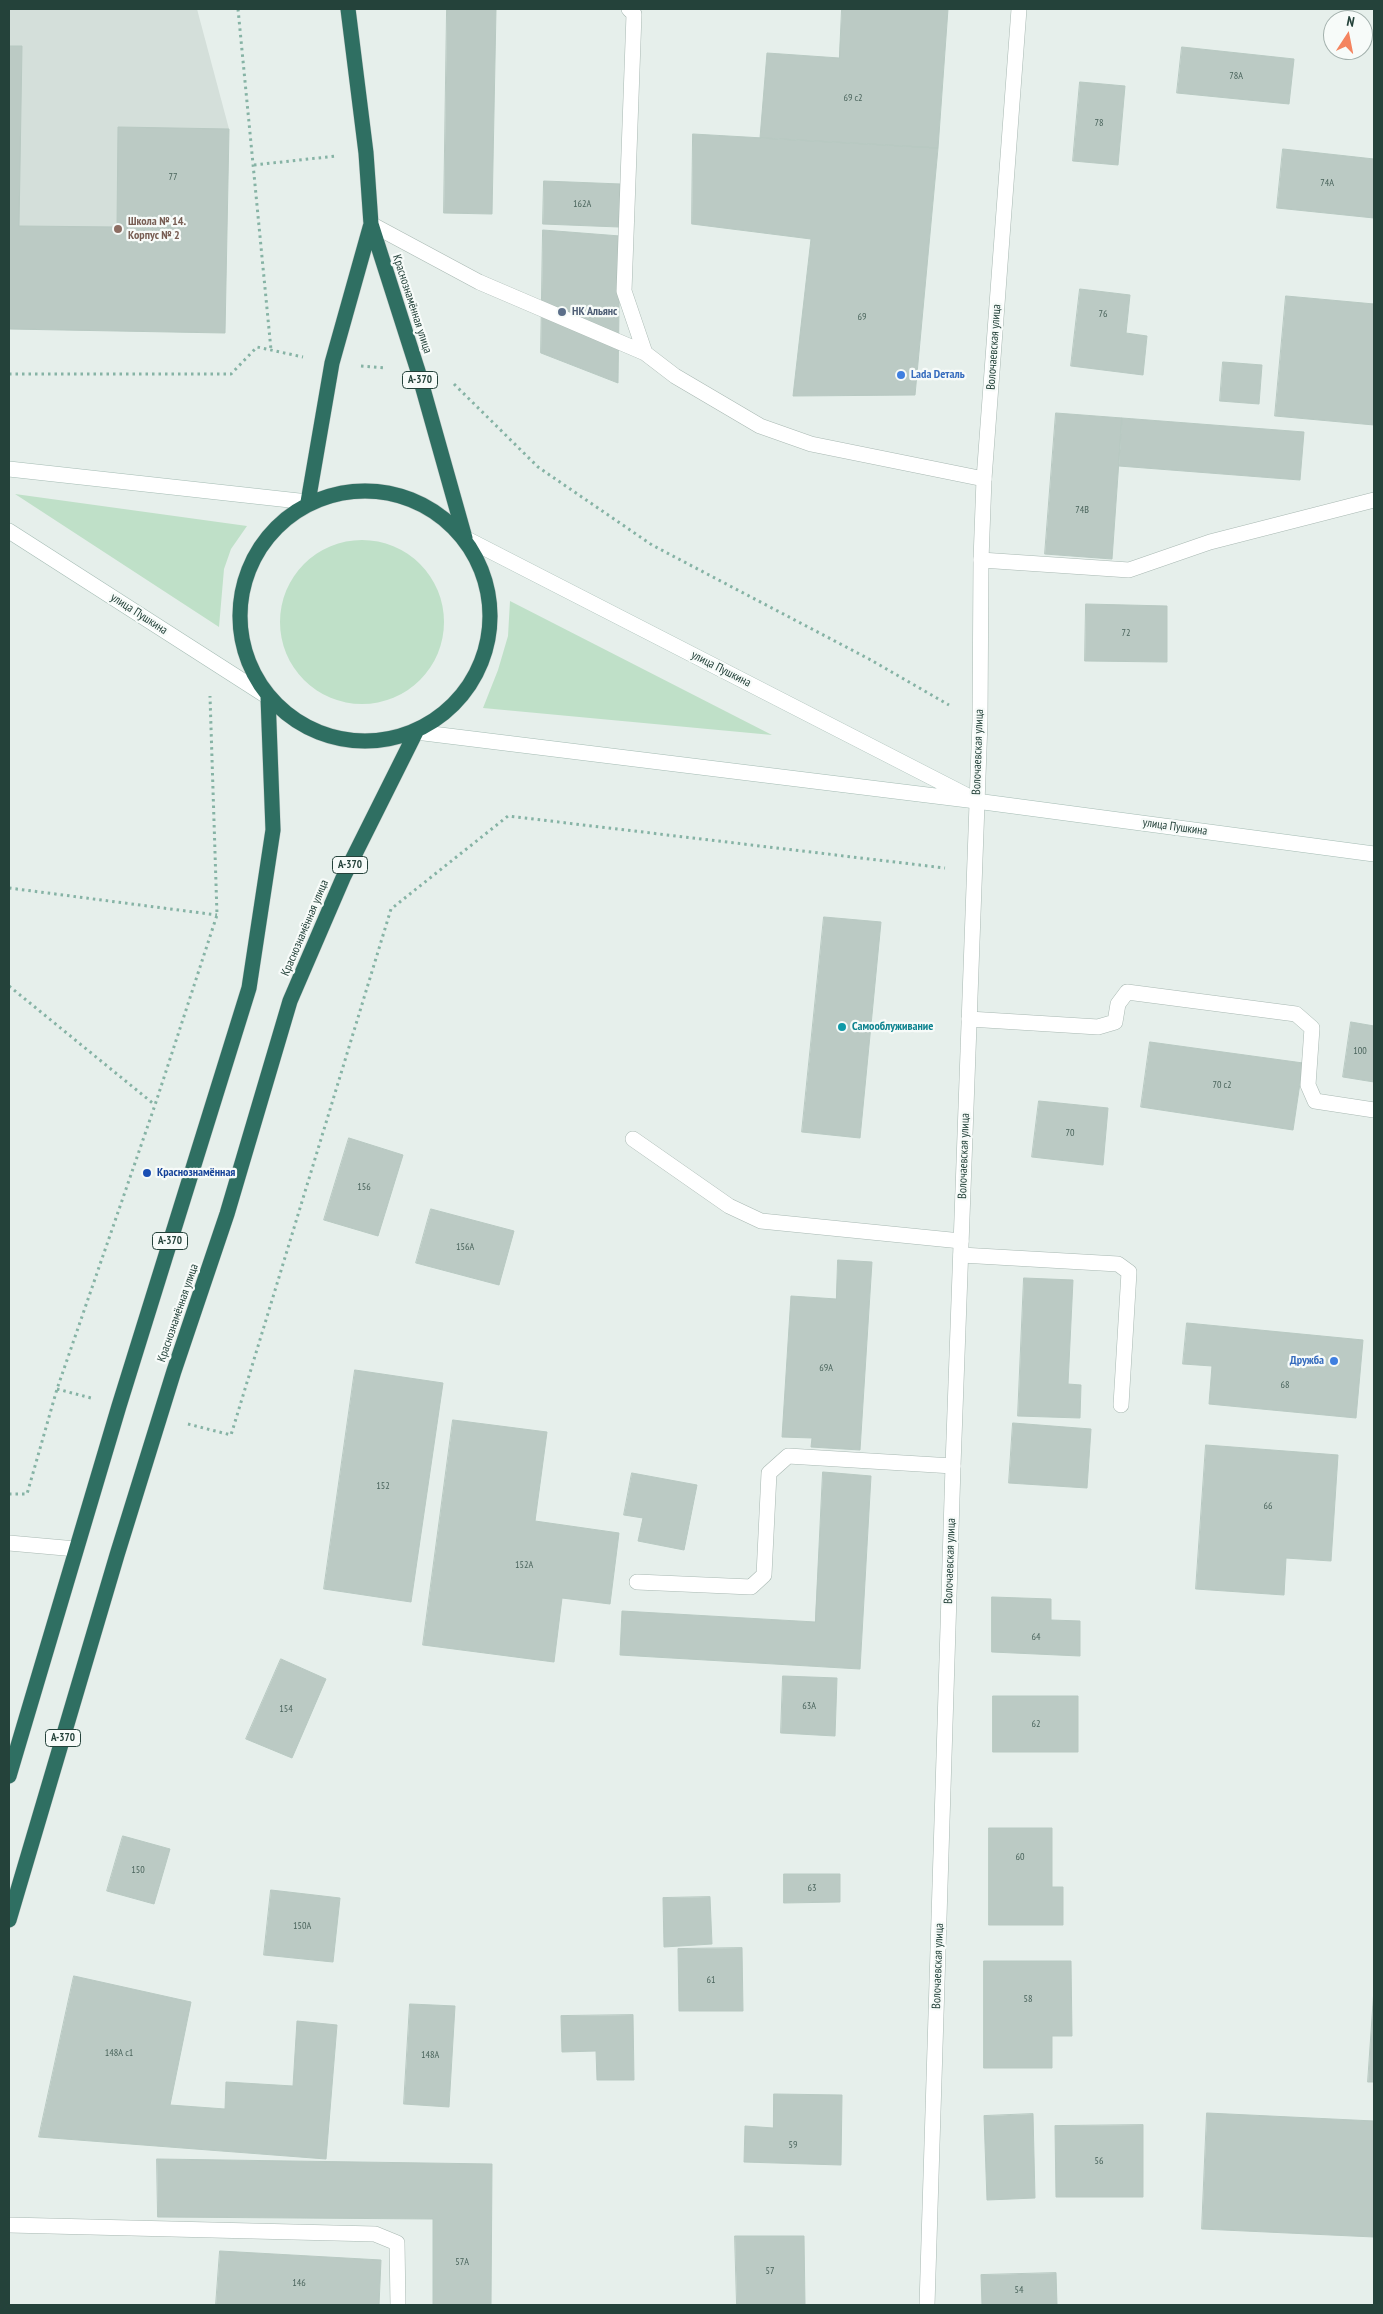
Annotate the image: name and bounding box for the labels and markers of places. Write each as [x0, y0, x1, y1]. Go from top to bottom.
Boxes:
place label: Школа № 14. Корпус № 2 [128, 215, 186, 243]
marker: Школа № 14. Корпус № 2 [112, 223, 124, 235]
place label: НК Альянс [572, 305, 617, 319]
marker: НК Альянс [556, 306, 568, 318]
place label: Lada Dеталь [911, 368, 965, 382]
marker: Lada Dеталь [895, 369, 907, 381]
place label: Самооблуживание [852, 1020, 933, 1034]
marker: Самооблуживание [836, 1021, 848, 1033]
place label: Краснознамённая [157, 1166, 235, 1180]
marker: Краснознамённая [141, 1167, 153, 1179]
place label: Дружба [1290, 1354, 1324, 1368]
marker: Дружба [1328, 1355, 1340, 1367]

